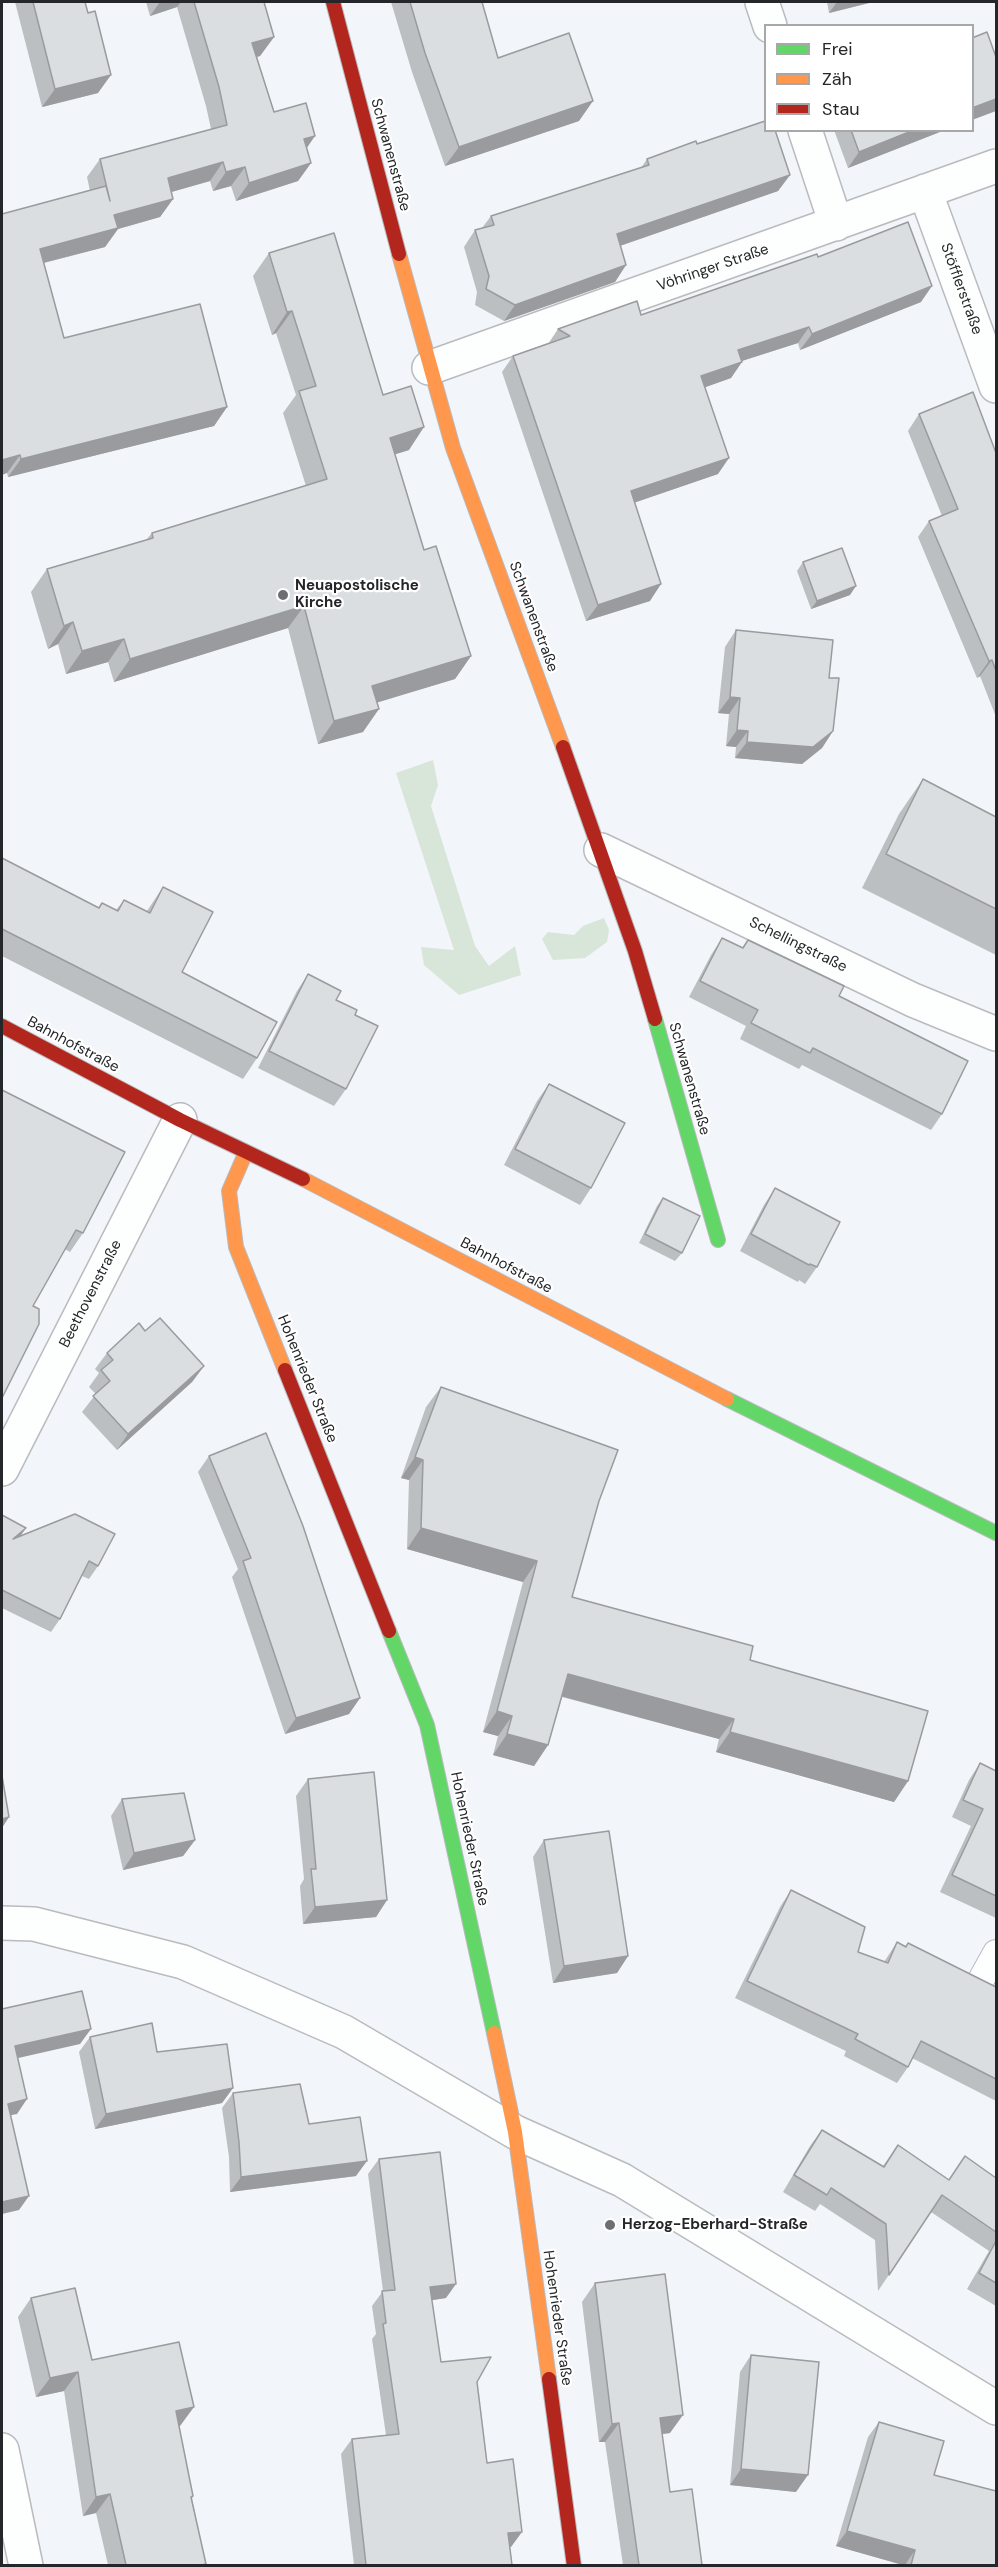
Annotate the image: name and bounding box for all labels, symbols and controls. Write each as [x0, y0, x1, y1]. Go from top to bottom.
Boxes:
legend [764, 24, 974, 132]
text: Frei [822, 37, 853, 61]
text: Zäh [822, 67, 852, 91]
street label: Schwanenstraße [366, 97, 414, 213]
text: Stau [822, 97, 860, 121]
street label: Vöhringer Straße [655, 240, 771, 296]
street label: Stöfflerstraße [936, 241, 986, 337]
street label: Schwanenstraße [505, 559, 561, 675]
place label: Neuapostolische Kirche [295, 577, 419, 612]
marker: Neuapostolische Kirche [276, 588, 290, 602]
street label: Schellingstraße [746, 914, 850, 976]
street label: Bahnhofstraße [24, 1013, 122, 1077]
street label: Schwanenstraße [664, 1021, 714, 1137]
street label: Bahnhofstraße [457, 1234, 555, 1298]
street label: Beethovenstraße [56, 1237, 126, 1351]
street label: Hohenrieder Straße [273, 1312, 341, 1446]
street label: Hohenrieder Straße [446, 1770, 492, 1908]
place label: Herzog-Eberhard-Straße [622, 2216, 808, 2234]
marker: Herzog-Eberhard-Straße [603, 2218, 617, 2232]
street label: Hohenrieder Straße [539, 2249, 575, 2387]

